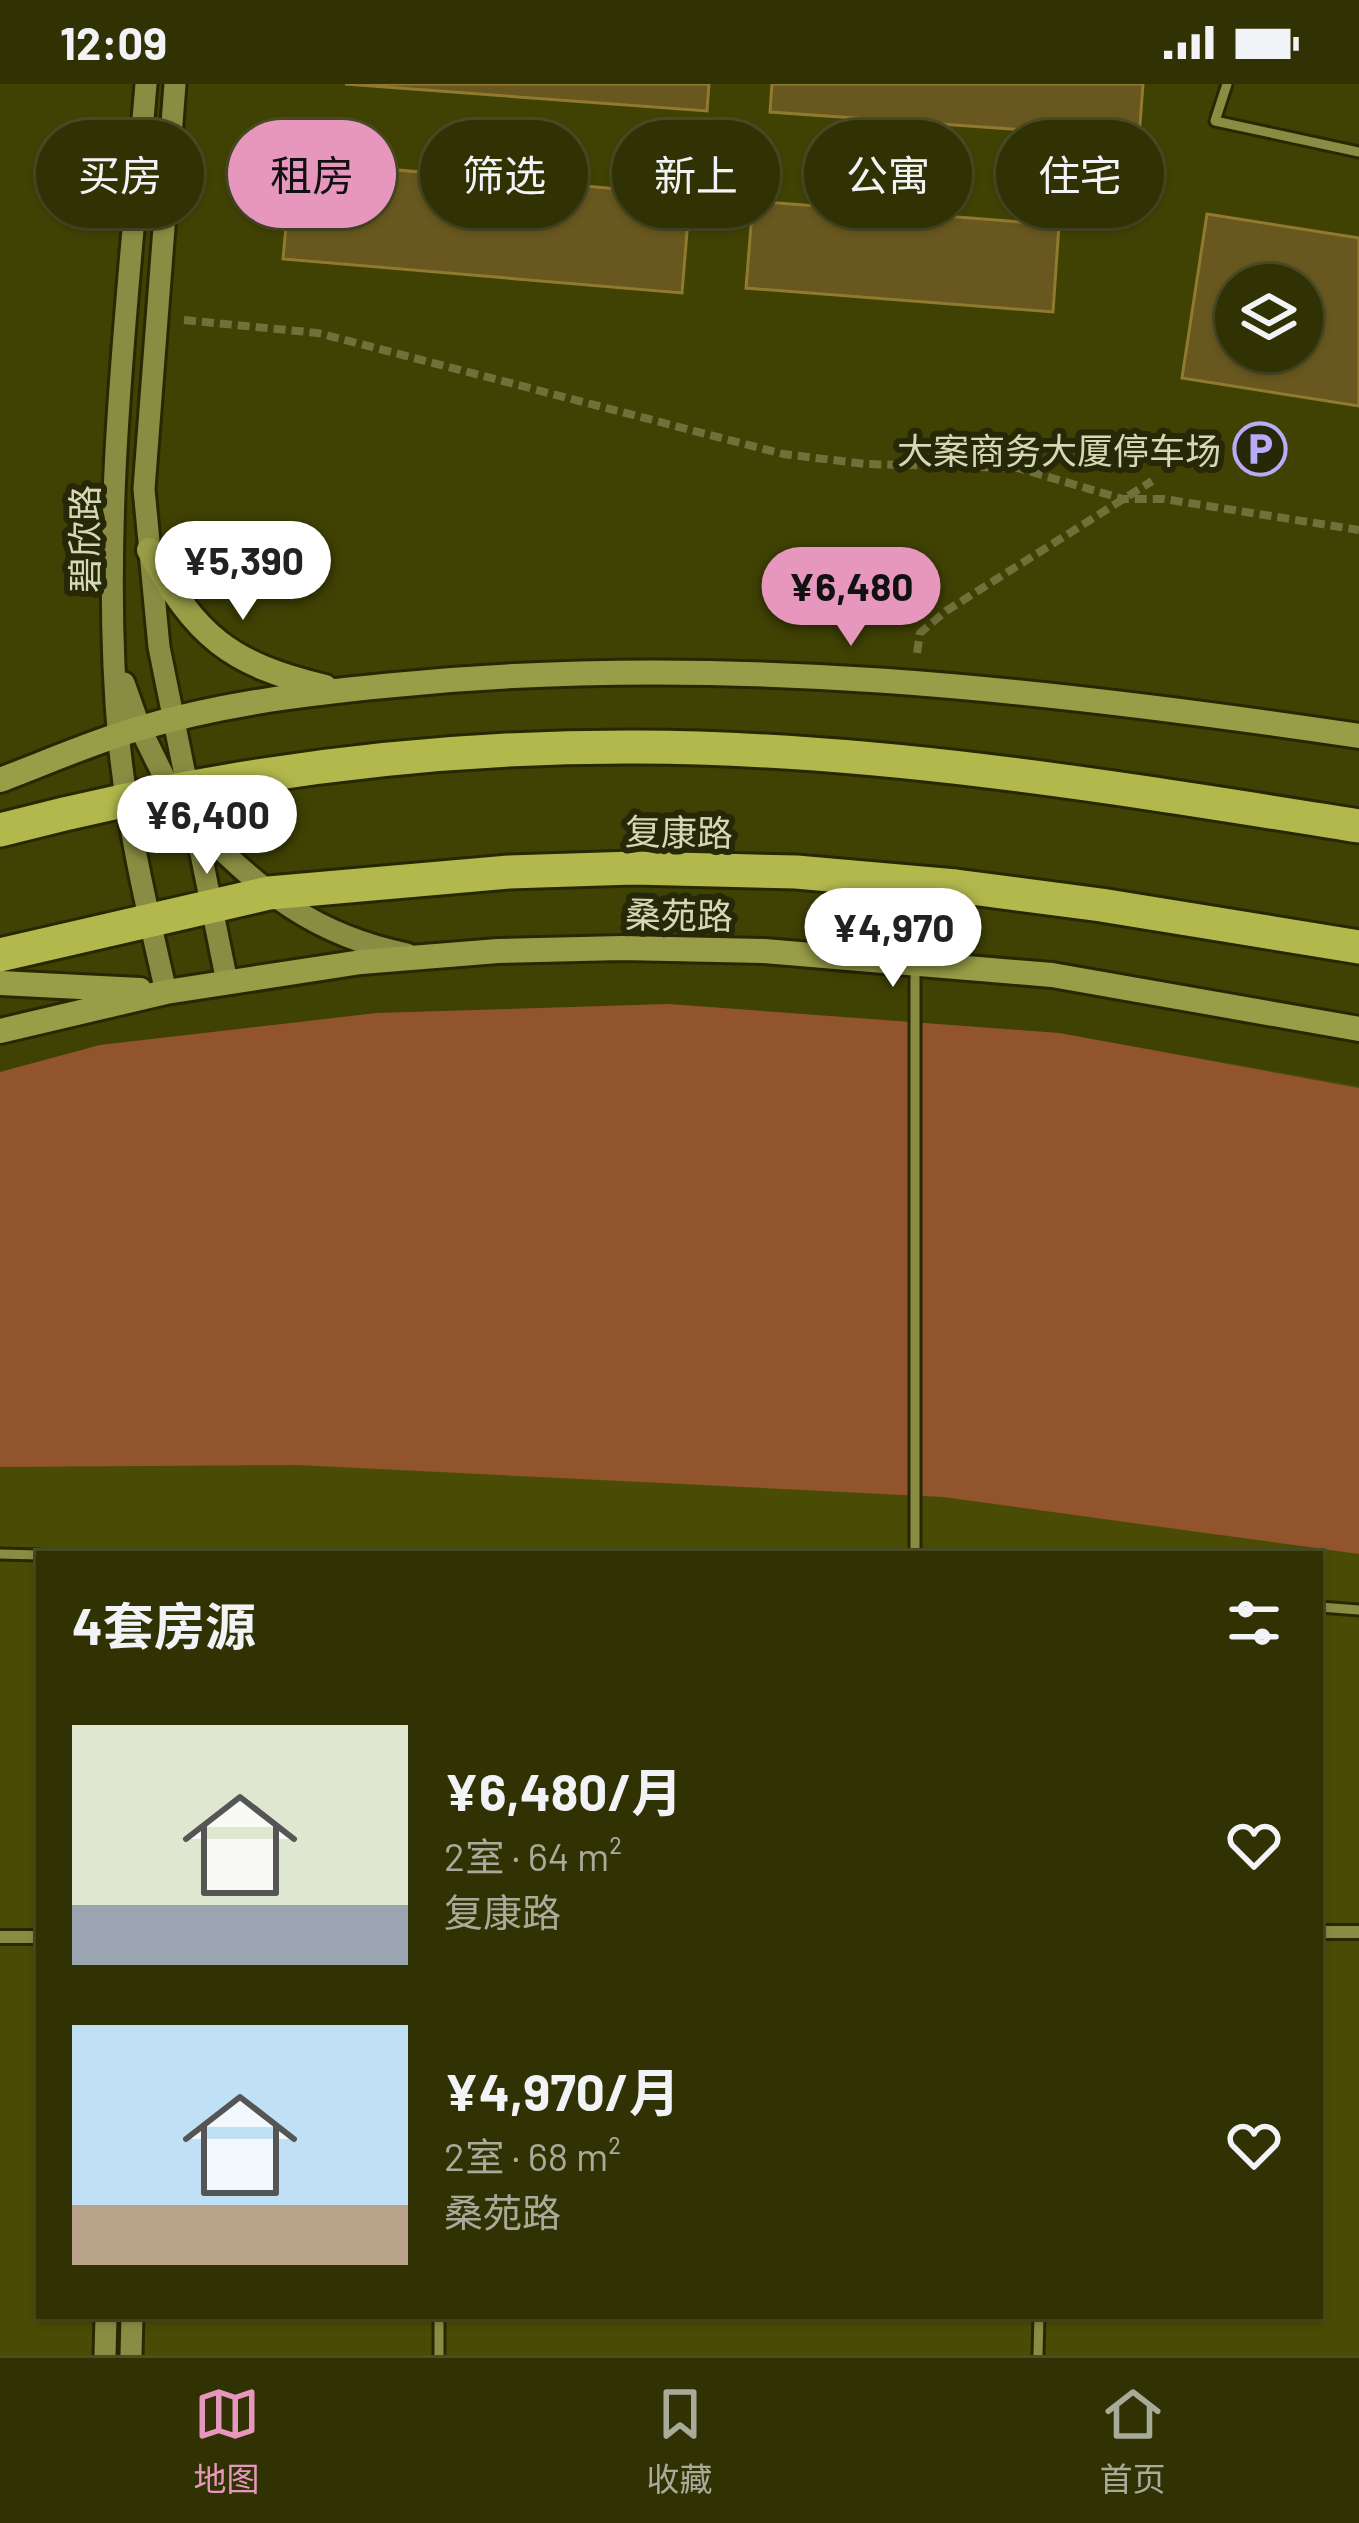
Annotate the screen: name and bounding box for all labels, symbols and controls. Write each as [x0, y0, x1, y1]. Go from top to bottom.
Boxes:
text: 12:09 [60, 15, 167, 69]
chip: 买房 [36, 120, 204, 228]
chip: 租房 [228, 120, 396, 228]
chip: 筛选 [420, 120, 588, 228]
chip: 新上 [612, 120, 780, 228]
chip: 公寓 [804, 120, 972, 228]
chip: 住宅 [996, 120, 1164, 228]
map controls [1215, 264, 1323, 372]
button: layers [1215, 264, 1323, 372]
parking icon: 大案商务大厦停车场 [1232, 421, 1288, 477]
place label: 大案商务大厦停车场 [897, 428, 1221, 471]
street label: 碧欣路 [62, 485, 105, 593]
pin: ¥5,390 [145, 521, 341, 623]
text: ¥5,390 [182, 536, 304, 583]
pin: ¥6,480 [753, 547, 949, 649]
text: ¥6,480 [789, 562, 913, 609]
pin: ¥6,400 [109, 775, 305, 877]
text: ¥6,400 [144, 790, 270, 837]
street label: 复康路 [625, 809, 733, 853]
pin: ¥4,970 [795, 888, 991, 990]
street label: 桑苑路 [625, 892, 733, 936]
text: ¥4,970 [832, 903, 954, 950]
icon: filters [1221, 1590, 1287, 1656]
text: 4套房源 [72, 1594, 256, 1655]
text: ¥6,480/月 [444, 1760, 683, 1821]
icon: home [168, 1773, 312, 1917]
icon: heart [1221, 1812, 1287, 1878]
text: 2室 · 64 m² [444, 1832, 622, 1879]
text: 复康路 [444, 1888, 561, 1935]
text: ¥4,970/月 [444, 2060, 680, 2121]
icon: home [168, 2073, 312, 2217]
icon: heart [1221, 2112, 1287, 2178]
text: 2室 · 68 m² [444, 2132, 621, 2179]
text: 桑苑路 [444, 2188, 561, 2235]
tab: 地图 [194, 2381, 260, 2501]
tab: 收藏 [647, 2381, 713, 2501]
tab: 首页 [1100, 2381, 1166, 2501]

